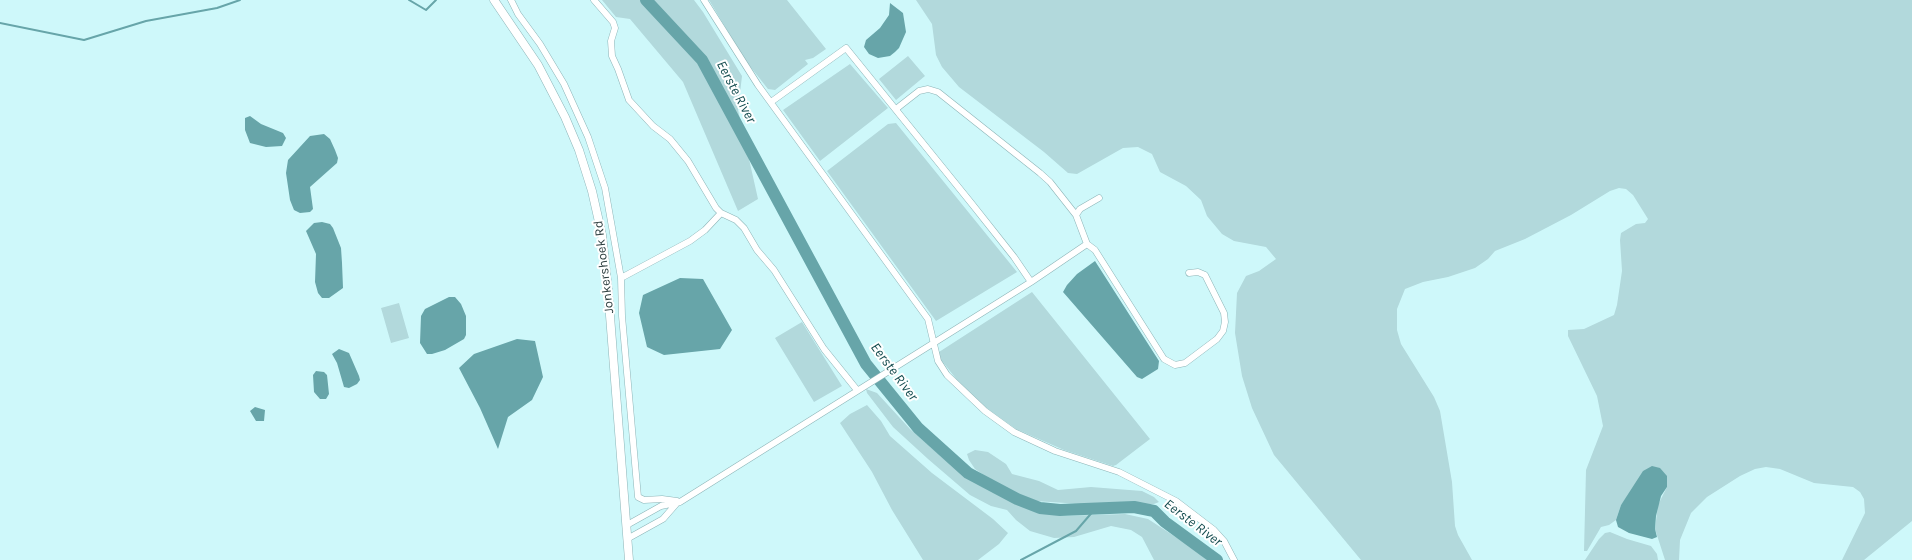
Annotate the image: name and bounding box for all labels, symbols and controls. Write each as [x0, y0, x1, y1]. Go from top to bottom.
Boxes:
water label: Eerste River [713, 58, 759, 126]
street label: Jonkershoek Rd [591, 220, 617, 314]
water label: Eerste River [867, 340, 921, 404]
water label: Eerste River [1161, 496, 1225, 550]

